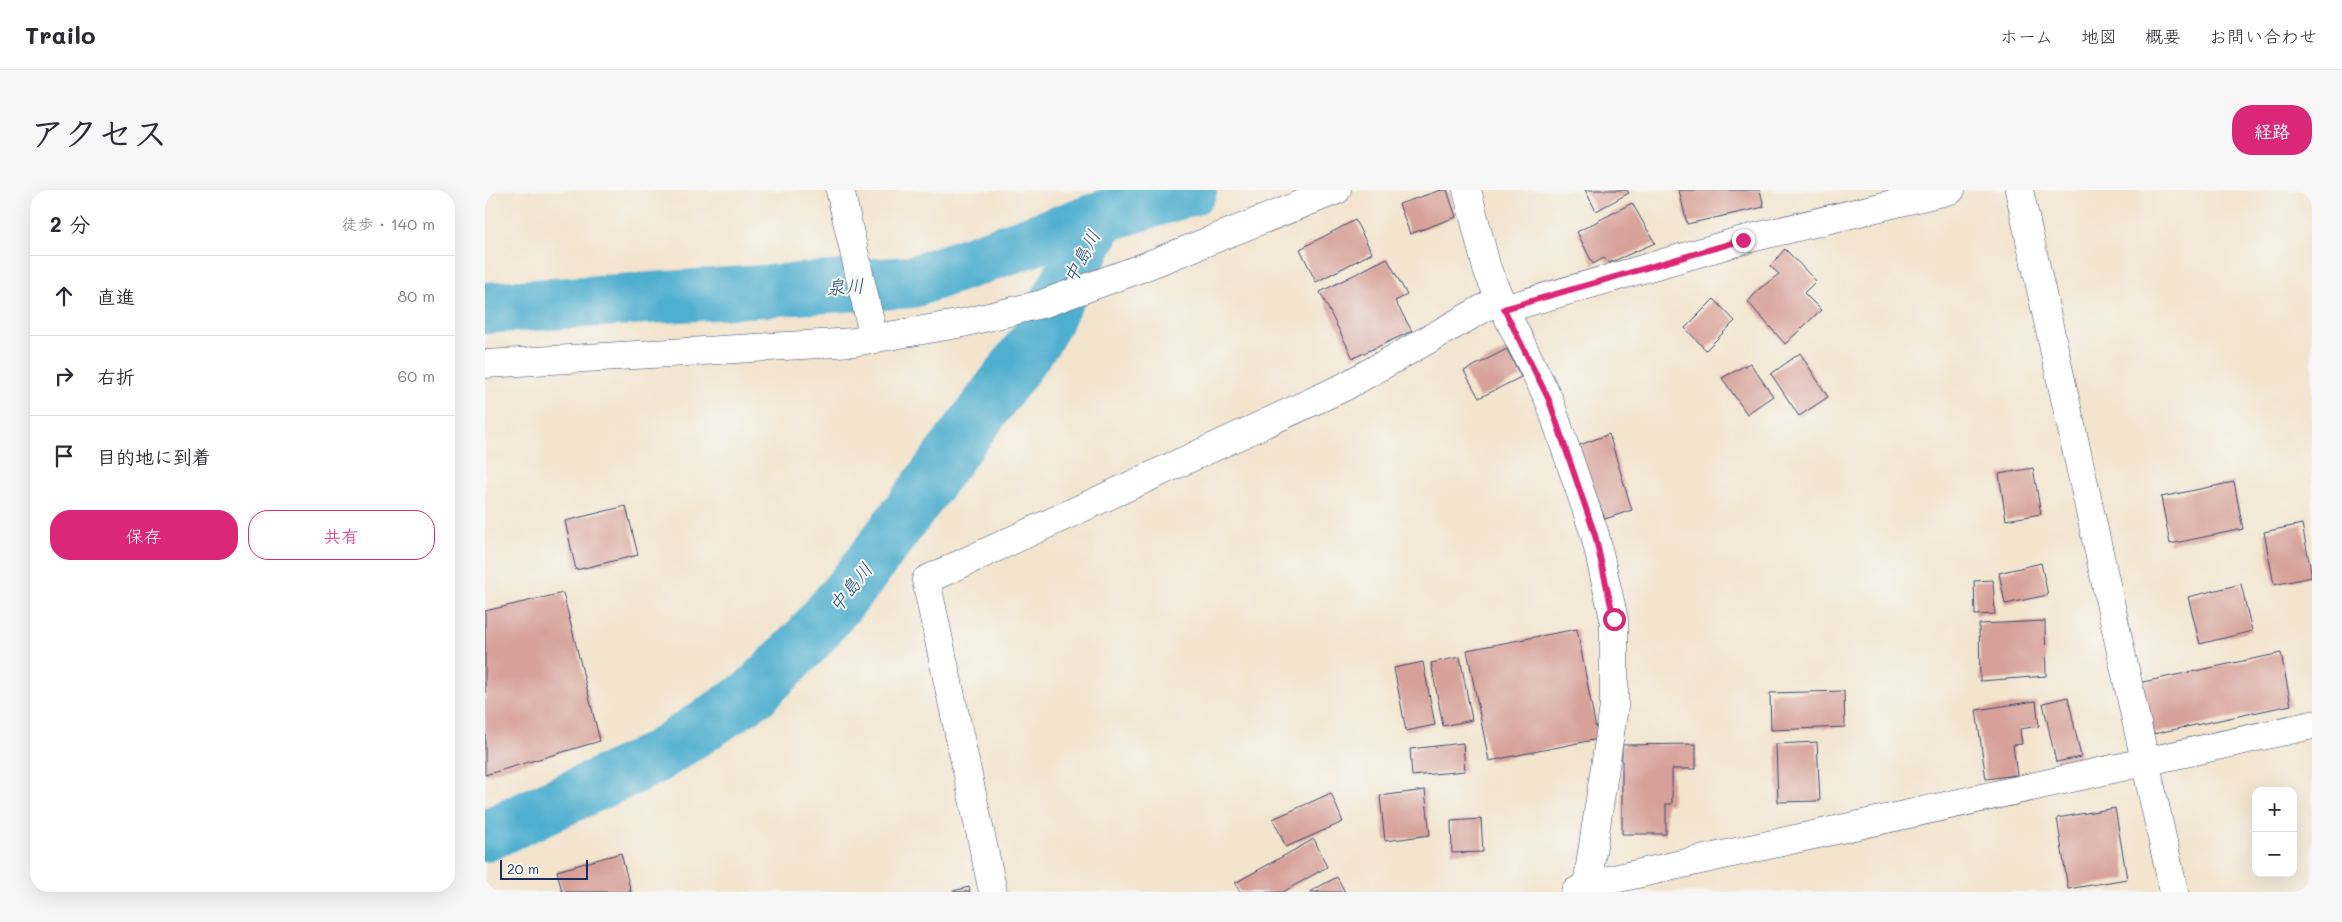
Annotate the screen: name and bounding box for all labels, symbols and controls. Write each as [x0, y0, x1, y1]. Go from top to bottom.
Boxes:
text: Trailo [25, 19, 96, 50]
text: ホーム [2000, 24, 2053, 48]
text: 地図 [2081, 24, 2117, 48]
text: 概要 [2145, 24, 2181, 48]
text: お問い合わせ [2209, 24, 2317, 48]
button: 経路 [2232, 105, 2312, 155]
text: アクセス [30, 109, 168, 155]
text: 2 分 [50, 210, 90, 237]
text: 徒歩 · 140 m [341, 213, 435, 234]
water label: 中島川 [1057, 225, 1105, 287]
route end [1732, 229, 1755, 252]
water label: 泉川 [825, 273, 865, 299]
icon: ahead [50, 282, 78, 310]
text: 直進 [97, 284, 135, 309]
text: 80 m [398, 285, 435, 306]
icon: right [50, 362, 78, 390]
text: 右折 [97, 364, 135, 389]
text: 60 m [398, 365, 435, 386]
icon: arrive [50, 442, 78, 470]
text: 目的地に到着 [97, 444, 211, 469]
button: 保存 [50, 510, 238, 560]
button: 共有 [248, 510, 435, 560]
water label: 中島川 [822, 557, 878, 617]
route start [1603, 608, 1626, 631]
map controls [2252, 787, 2297, 877]
button: + [2252, 787, 2297, 832]
button: − [2252, 832, 2297, 877]
scale bar [500, 857, 587, 880]
text: 20 m [507, 859, 539, 878]

